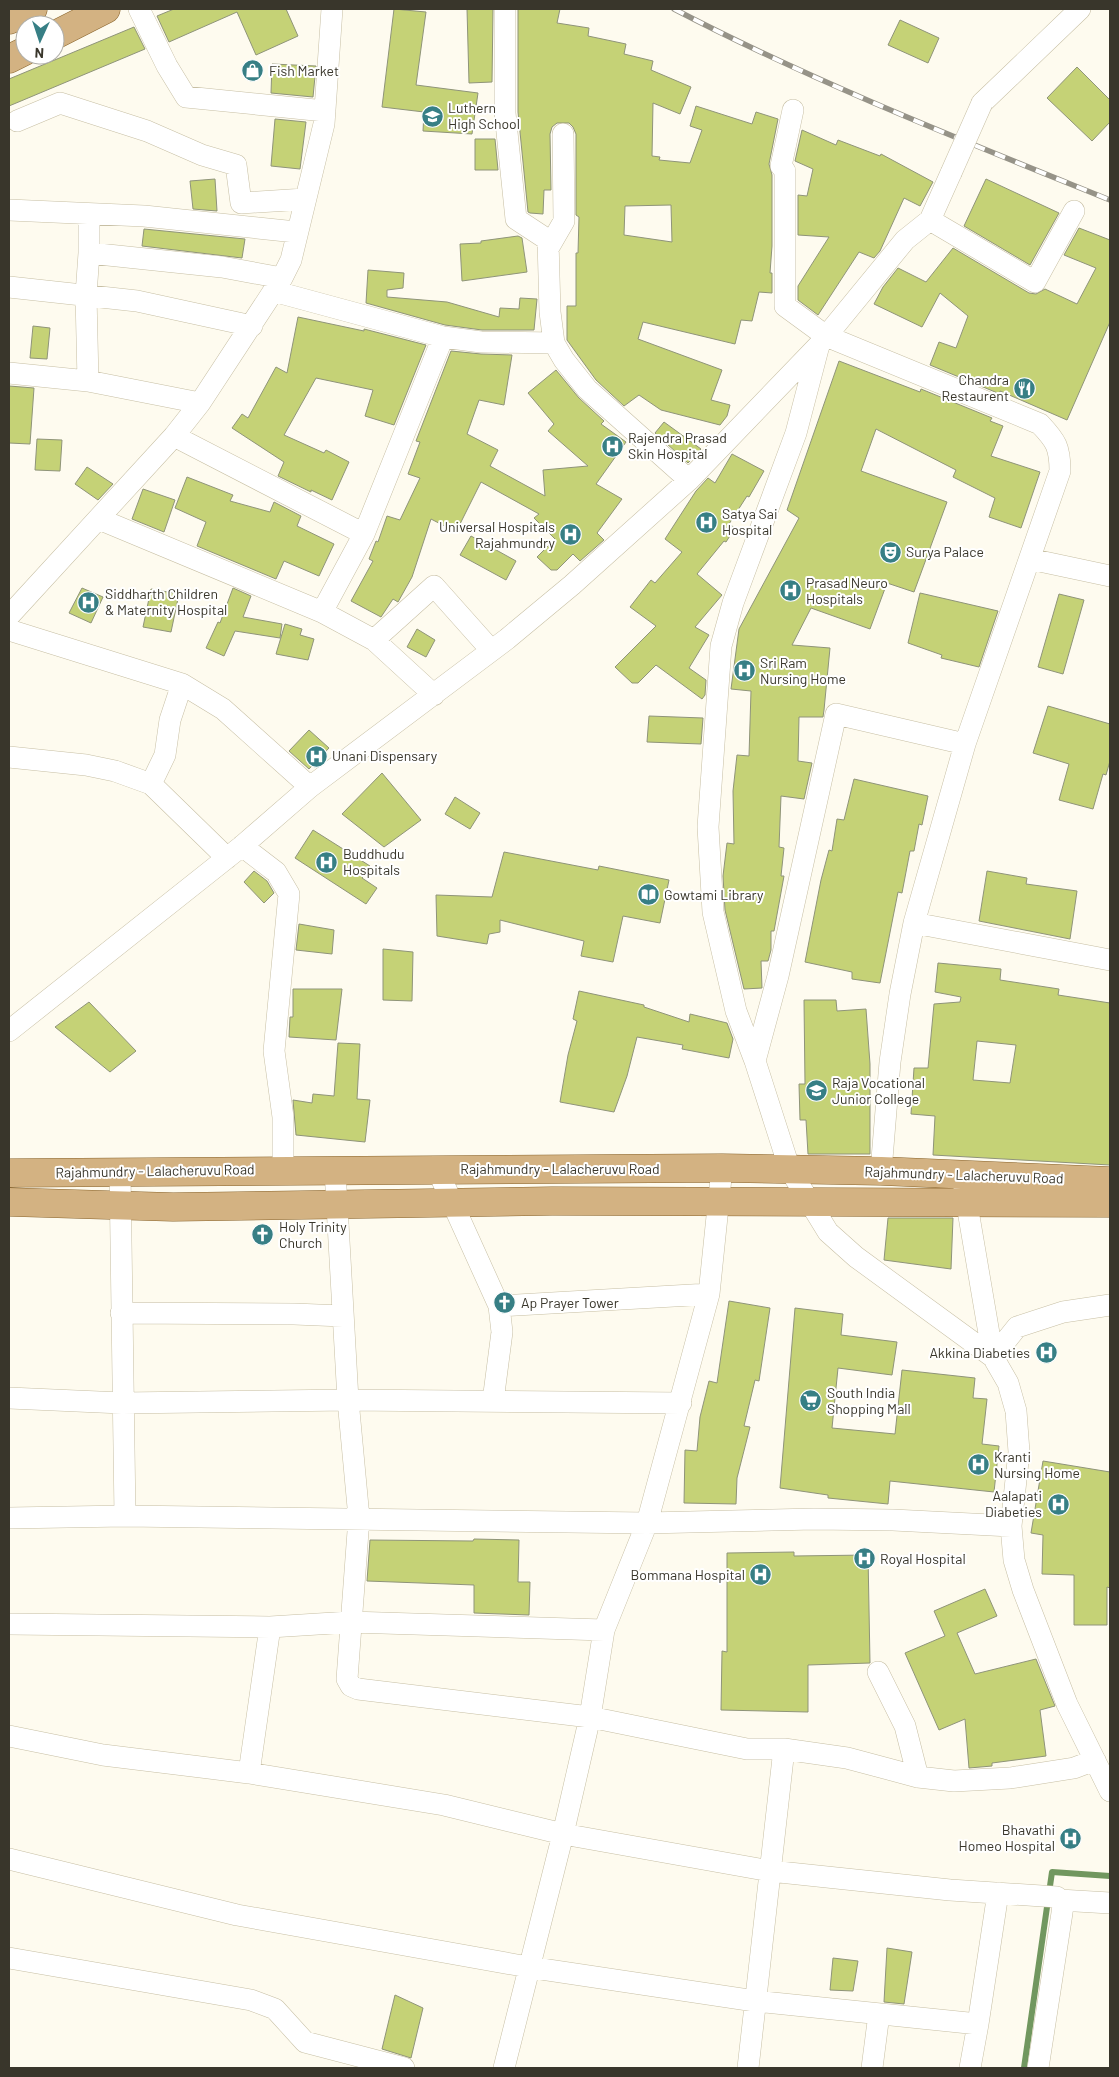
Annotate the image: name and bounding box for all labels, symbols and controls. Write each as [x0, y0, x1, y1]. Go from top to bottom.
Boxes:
north arrow [15, 15, 65, 65]
text: N [34, 45, 44, 62]
shop icon: Fish Market [241, 59, 265, 83]
place label: Fish Market [269, 62, 339, 79]
place label: Luthern High School [448, 99, 520, 132]
school or university icon: Luthern High School [420, 104, 444, 128]
place label: Chandra Restaurent [942, 371, 1009, 404]
restaurant icon: Chandra Restaurent [1013, 376, 1037, 400]
place label: Rajendra Prasad Skin Hospital [628, 429, 727, 462]
hospital icon: Rajendra Prasad Skin Hospital [600, 434, 624, 458]
place label: Satya Sai Hospital [722, 505, 777, 538]
hospital icon: Satya Sai Hospital [694, 510, 718, 534]
place label: Universal Hospitals Rajahmundry [439, 518, 556, 551]
hospital icon: Universal Hospitals Rajahmundry [559, 523, 583, 547]
theatre icon: Surya Palace [878, 540, 902, 564]
place label: Surya Palace [906, 543, 984, 560]
place label: Prasad Neuro Hospitals [806, 574, 888, 607]
hospital icon: Prasad Neuro Hospitals [778, 579, 802, 603]
place label: Siddharth Children & Maternity Hospital [105, 585, 227, 618]
hospital icon: Siddharth Children & Maternity Hospital [77, 590, 101, 614]
place label: Sri Ram Nursing Home [760, 654, 846, 687]
hospital icon: Sri Ram Nursing Home [732, 659, 756, 683]
hospital icon: Unani Dispensary [304, 744, 328, 768]
place label: Unani Dispensary [332, 747, 438, 764]
place label: Buddhudu Hospitals [343, 845, 405, 878]
hospital icon: Buddhudu Hospitals [315, 850, 339, 874]
library icon: Gowtami Library [636, 883, 660, 907]
place label: Gowtami Library [664, 886, 764, 903]
place label: Raja Vocational Junior College [832, 1074, 925, 1107]
school or university icon: Raja Vocational Junior College [804, 1079, 828, 1103]
street label: Rajahmundry - Lalacheruvu Road [55, 1160, 255, 1181]
street label: Rajahmundry - Lalacheruvu Road [460, 1160, 660, 1177]
street label: Rajahmundry - Lalacheruvu Road [864, 1163, 1064, 1186]
place label: Holy Trinity Church [279, 1218, 347, 1251]
church icon: Holy Trinity Church [251, 1223, 275, 1247]
church icon: Ap Prayer Tower [493, 1291, 517, 1315]
place label: Ap Prayer Tower [521, 1294, 619, 1311]
hospital icon: Akkina Diabeties [1034, 1341, 1058, 1365]
place label: Akkina Diabeties [929, 1344, 1030, 1361]
place label: South India Shopping Mall [827, 1384, 911, 1417]
supermarket icon: South India Shopping Mall [799, 1389, 823, 1413]
place label: Kranti Nursing Home [994, 1448, 1080, 1481]
hospital icon: Kranti Nursing Home [966, 1453, 990, 1477]
place label: Aalapati Diabeties [985, 1487, 1042, 1520]
hospital icon: Aalapati Diabeties [1046, 1492, 1070, 1516]
hospital icon: Royal Hospital [852, 1547, 876, 1571]
place label: Royal Hospital [880, 1550, 966, 1567]
hospital icon: Bommana Hospital [749, 1563, 773, 1587]
place label: Bommana Hospital [630, 1566, 745, 1583]
place label: Bhavathi Homeo Hospital [959, 1821, 1055, 1854]
hospital icon: Bhavathi Homeo Hospital [1059, 1826, 1083, 1850]

